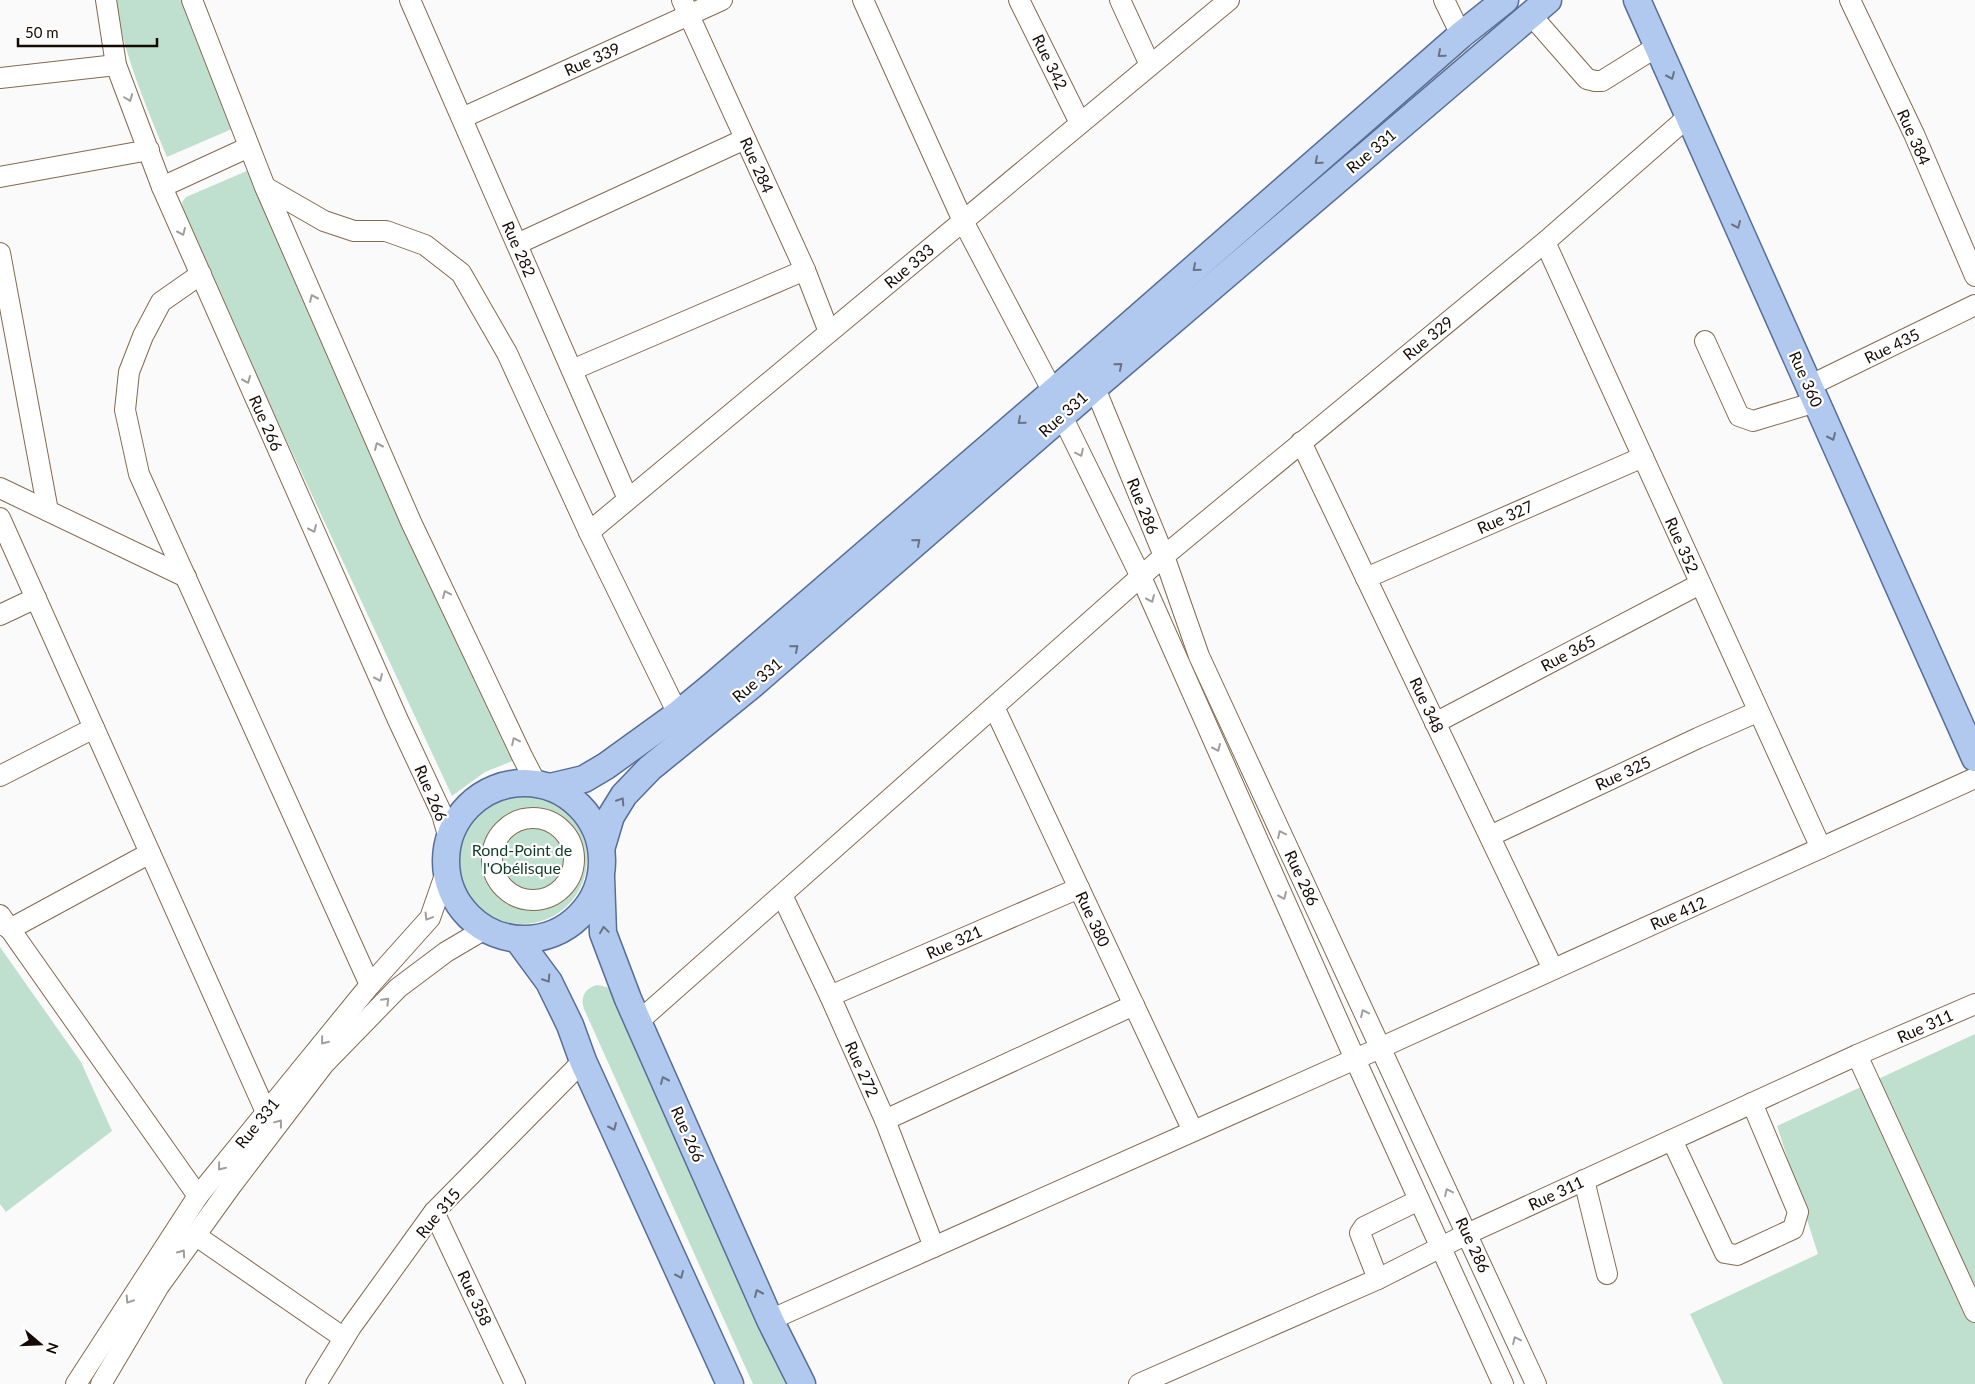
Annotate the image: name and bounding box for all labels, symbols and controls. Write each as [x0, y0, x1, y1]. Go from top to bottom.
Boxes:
scale bar [18, 15, 156, 47]
text: 50 m [25, 23, 59, 41]
street label: Rue 342 [1029, 31, 1072, 92]
street label: Rue 339 [561, 38, 623, 79]
one-way arrow [1437, 48, 1446, 57]
one-way arrow [1665, 71, 1676, 80]
one-way arrow [123, 93, 133, 102]
street label: Rue 384 [1894, 106, 1935, 168]
street label: Rue 331 [1342, 124, 1399, 177]
street label: Rue 284 [737, 134, 778, 196]
one-way arrow [1315, 155, 1324, 164]
street label: Rue 282 [499, 218, 540, 280]
one-way arrow [1731, 220, 1742, 229]
one-way arrow [175, 227, 186, 236]
street label: Rue 333 [880, 239, 937, 292]
one-way arrow [1192, 262, 1201, 271]
one-way arrow [309, 294, 320, 303]
street label: Rue 329 [1399, 312, 1457, 364]
street label: Rue 435 [1861, 324, 1922, 367]
street label: Rue 360 [1786, 348, 1827, 410]
one-way arrow [1113, 363, 1122, 372]
one-way arrow [241, 375, 252, 384]
street label: Rue 331 [1034, 387, 1091, 440]
street label: Rue 266 [246, 392, 287, 454]
one-way arrow [1017, 415, 1026, 424]
one-way arrow [1825, 432, 1836, 441]
one-way arrow [374, 442, 385, 451]
one-way arrow [1074, 448, 1084, 457]
street label: Rue 286 [1124, 475, 1163, 537]
street label: Rue 327 [1474, 496, 1536, 537]
street label: Rue 352 [1662, 514, 1703, 576]
one-way arrow [307, 524, 317, 533]
one-way arrow [912, 538, 921, 547]
one-way arrow [442, 591, 452, 600]
one-way arrow [1145, 594, 1155, 603]
street label: Rue 365 [1537, 630, 1598, 675]
one-way arrow [789, 645, 798, 654]
street label: Rue 331 [728, 653, 785, 706]
one-way arrow [372, 673, 383, 682]
street label: Rue 348 [1406, 674, 1449, 736]
one-way arrow [511, 738, 521, 747]
one-way arrow [1210, 743, 1221, 752]
street label: Rue 325 [1592, 751, 1654, 794]
street label: Rue 266 [411, 762, 452, 824]
one-way arrow [614, 798, 624, 807]
one-way arrow [1277, 830, 1288, 839]
park label: Rond-Point de l'Obélisque [472, 840, 572, 877]
street label: Rue 286 [1281, 847, 1324, 909]
street label: Rue 380 [1072, 888, 1115, 950]
one-way arrow [1276, 891, 1287, 900]
street label: Rue 412 [1647, 892, 1709, 933]
one-way arrow [425, 911, 435, 920]
street label: Rue 321 [923, 921, 985, 962]
one-way arrow [599, 925, 610, 933]
one-way arrow [541, 974, 550, 983]
one-way arrow [380, 997, 389, 1006]
street label: Rue 311 [1894, 1005, 1956, 1046]
one-way arrow [1360, 1009, 1371, 1018]
one-way arrow [322, 1035, 330, 1044]
street label: Rue 272 [842, 1038, 883, 1100]
one-way arrow [659, 1076, 670, 1085]
street label: Rue 331 [231, 1094, 283, 1152]
street label: Rue 266 [668, 1103, 709, 1165]
one-way arrow [273, 1119, 282, 1129]
one-way arrow [607, 1122, 618, 1131]
one-way arrow [218, 1161, 227, 1170]
street label: Rue 311 [1525, 1171, 1587, 1214]
street label: Rue 315 [411, 1184, 464, 1241]
one-way arrow [1443, 1188, 1454, 1197]
street label: Rue 286 [1452, 1214, 1495, 1276]
one-way arrow [176, 1250, 185, 1259]
street label: Rue 358 [454, 1267, 497, 1329]
one-way arrow [674, 1270, 685, 1279]
one-way arrow [753, 1289, 764, 1298]
one-way arrow [126, 1295, 135, 1304]
north arrow [15, 1319, 65, 1369]
one-way arrow [1512, 1336, 1522, 1345]
text: N [43, 1341, 63, 1356]

